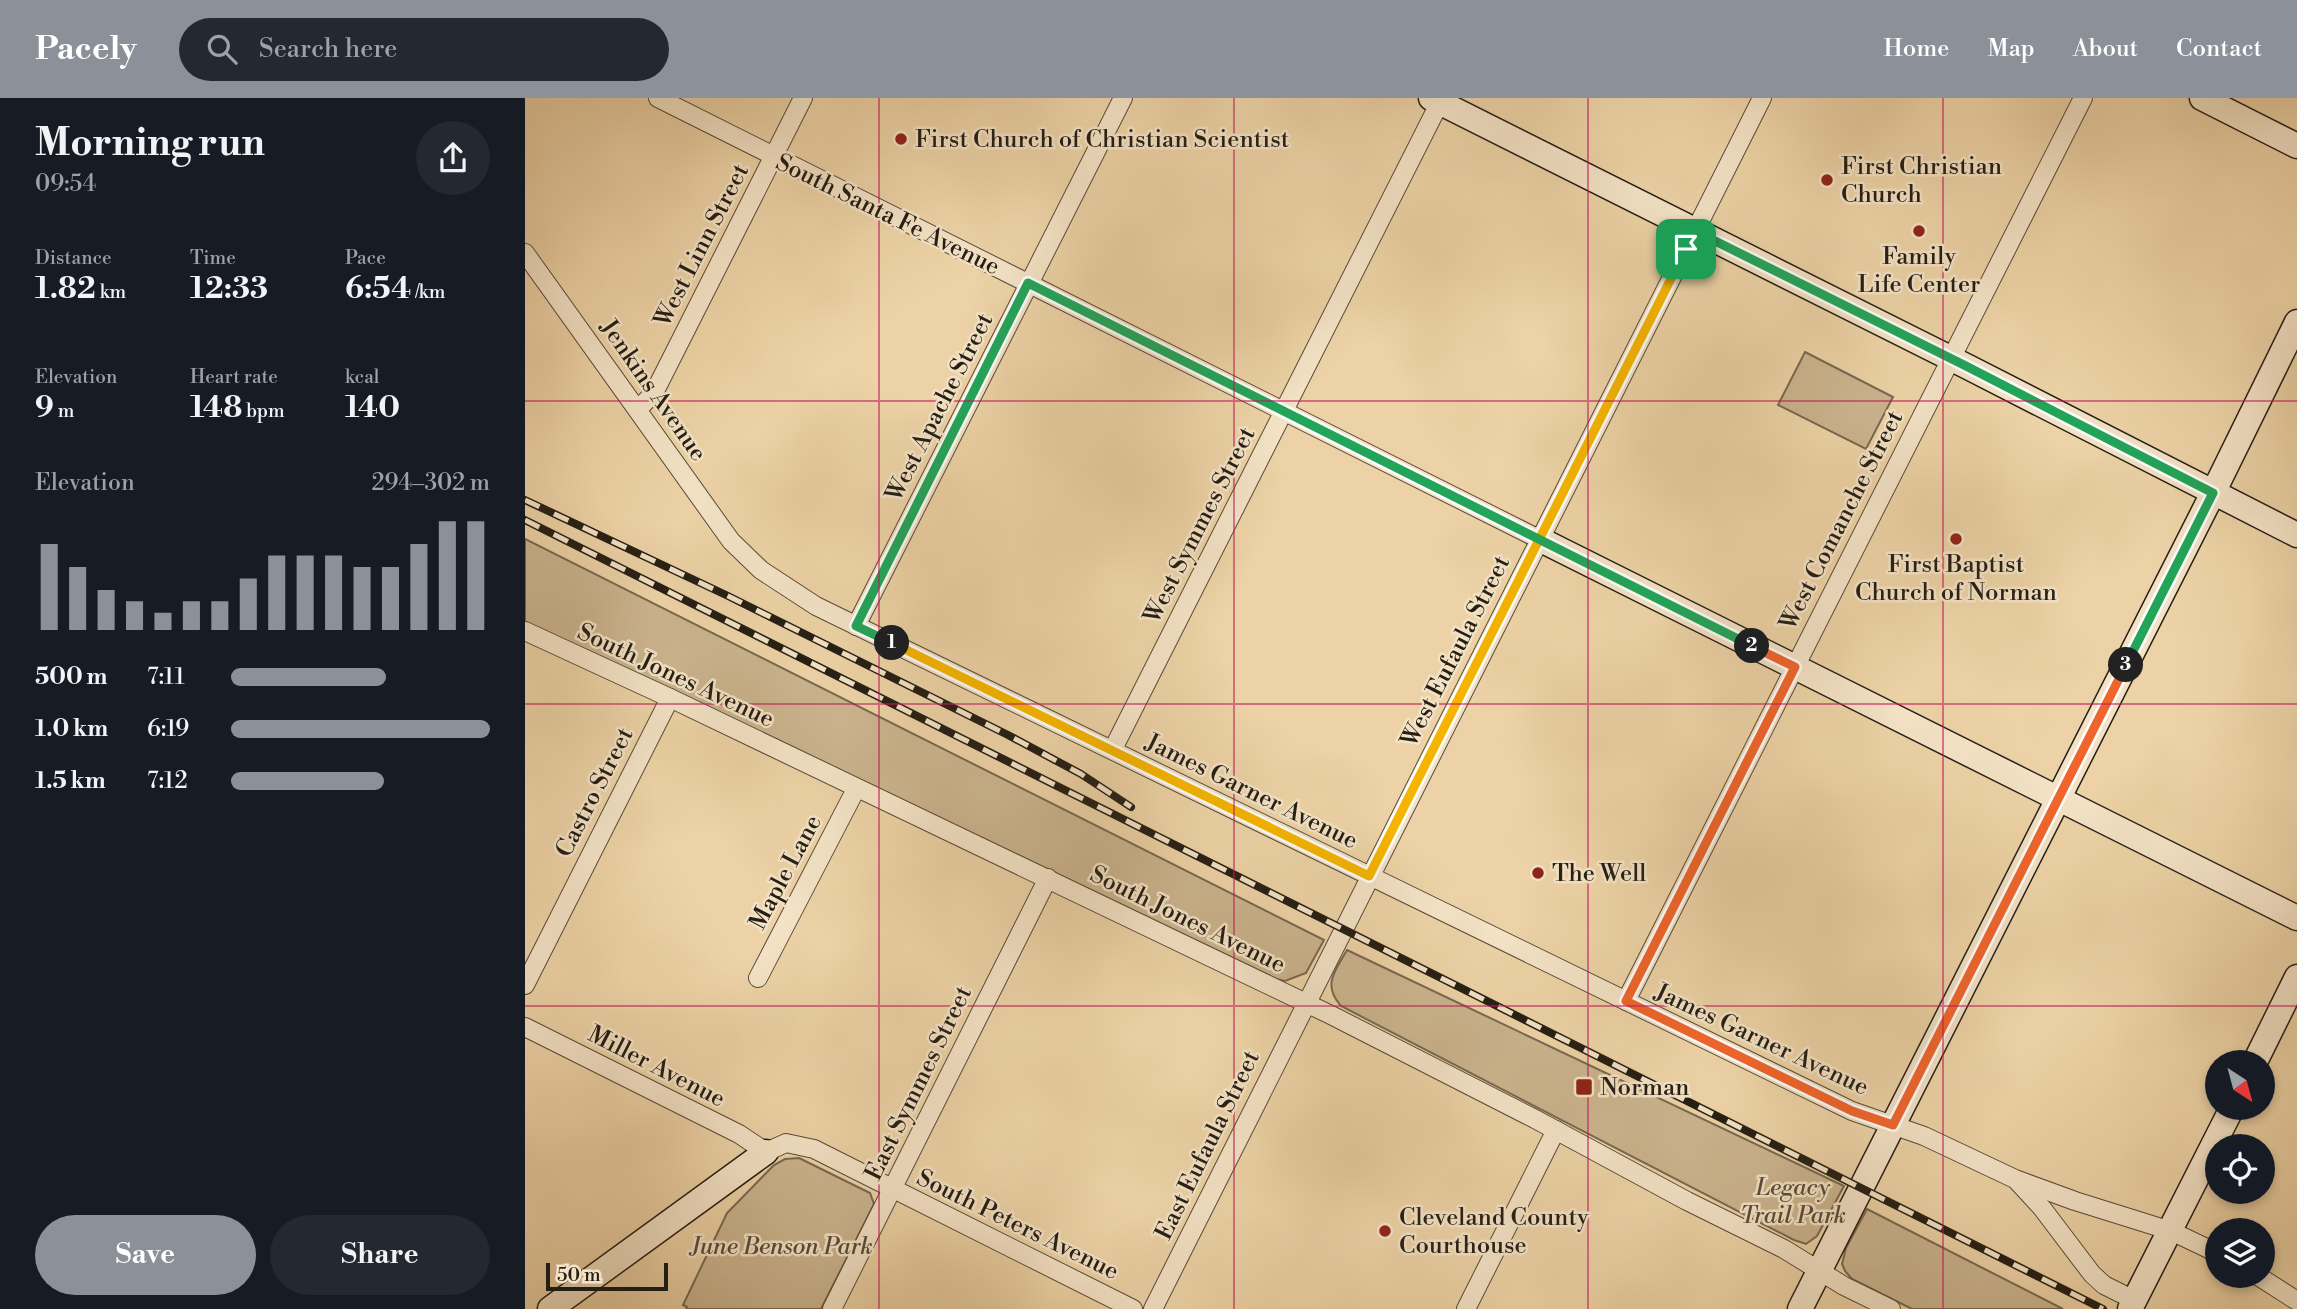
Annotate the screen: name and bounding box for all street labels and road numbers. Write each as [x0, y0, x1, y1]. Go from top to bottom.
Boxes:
street label: South Santa Fe Avenue [771, 148, 1004, 282]
street label: West Linn Street [647, 158, 756, 333]
street label: West Apache Street [879, 308, 1001, 508]
street label: Jenkins Avenue [593, 313, 713, 467]
street label: West Comanche Street [1773, 405, 1911, 636]
street label: West Symmes Street [1137, 422, 1263, 630]
street label: West Eufaula Street [1394, 550, 1517, 753]
street label: South Jones Avenue [572, 617, 779, 735]
street label: Castro Street [549, 722, 641, 862]
street label: James Garner Avenue [1140, 727, 1363, 856]
street label: Maple Lane [743, 810, 829, 935]
street label: South Jones Avenue [1085, 860, 1290, 980]
street label: James Garner Avenue [1649, 977, 1873, 1103]
street label: East Symmes Street [859, 981, 979, 1186]
street label: Miller Avenue [583, 1020, 730, 1114]
street label: East Eufaula Street [1149, 1045, 1267, 1245]
street label: South Peters Avenue [912, 1163, 1124, 1287]

